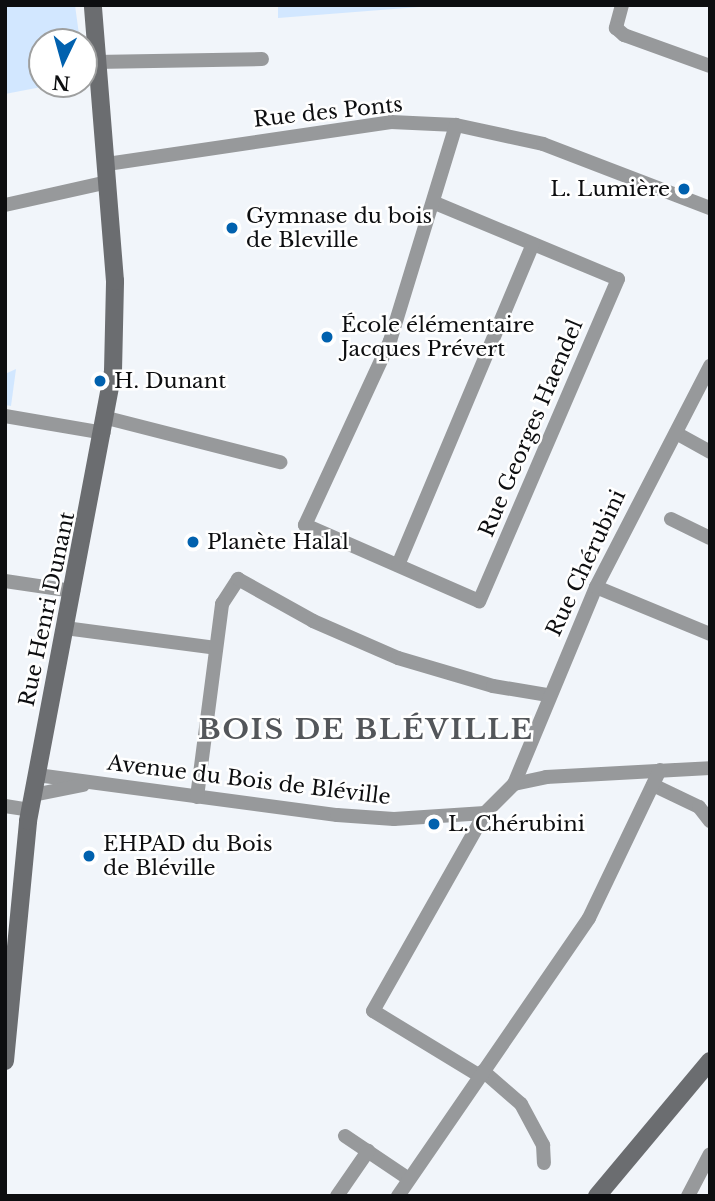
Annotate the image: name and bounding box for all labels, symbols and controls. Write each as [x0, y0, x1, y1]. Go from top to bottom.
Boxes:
north arrow [28, 28, 98, 98]
text: N [51, 70, 71, 95]
street label: Rue des Ponts [252, 92, 404, 132]
place label: L. Lumière [550, 176, 670, 202]
marker: L. Lumière [676, 181, 692, 197]
place label: Gymnase du bois de Bleville [246, 203, 432, 253]
marker: Gymnase du bois de Bleville [224, 220, 240, 236]
place label: École élémentaire Jacques Prévert [341, 312, 535, 362]
street label: Rue Georges Haendel [474, 316, 588, 540]
marker: École élémentaire Jacques Prévert [319, 329, 335, 345]
place label: H. Dunant [114, 368, 226, 394]
marker: H. Dunant [92, 373, 108, 389]
street label: Rue Chérubini [541, 486, 631, 640]
street label: Rue Henri Dunant [14, 509, 80, 709]
place label: Planète Halal [207, 529, 349, 555]
marker: Planète Halal [185, 534, 201, 550]
district label: BOIS DE BLÉVILLE [200, 713, 532, 747]
street label: Avenue du Bois de Bléville [106, 750, 392, 810]
place label: L. Chérubini [448, 811, 585, 837]
marker: L. Chérubini [426, 816, 442, 832]
place label: EHPAD du Bois de Bléville [103, 831, 272, 881]
marker: EHPAD du Bois de Bléville [81, 848, 97, 864]

